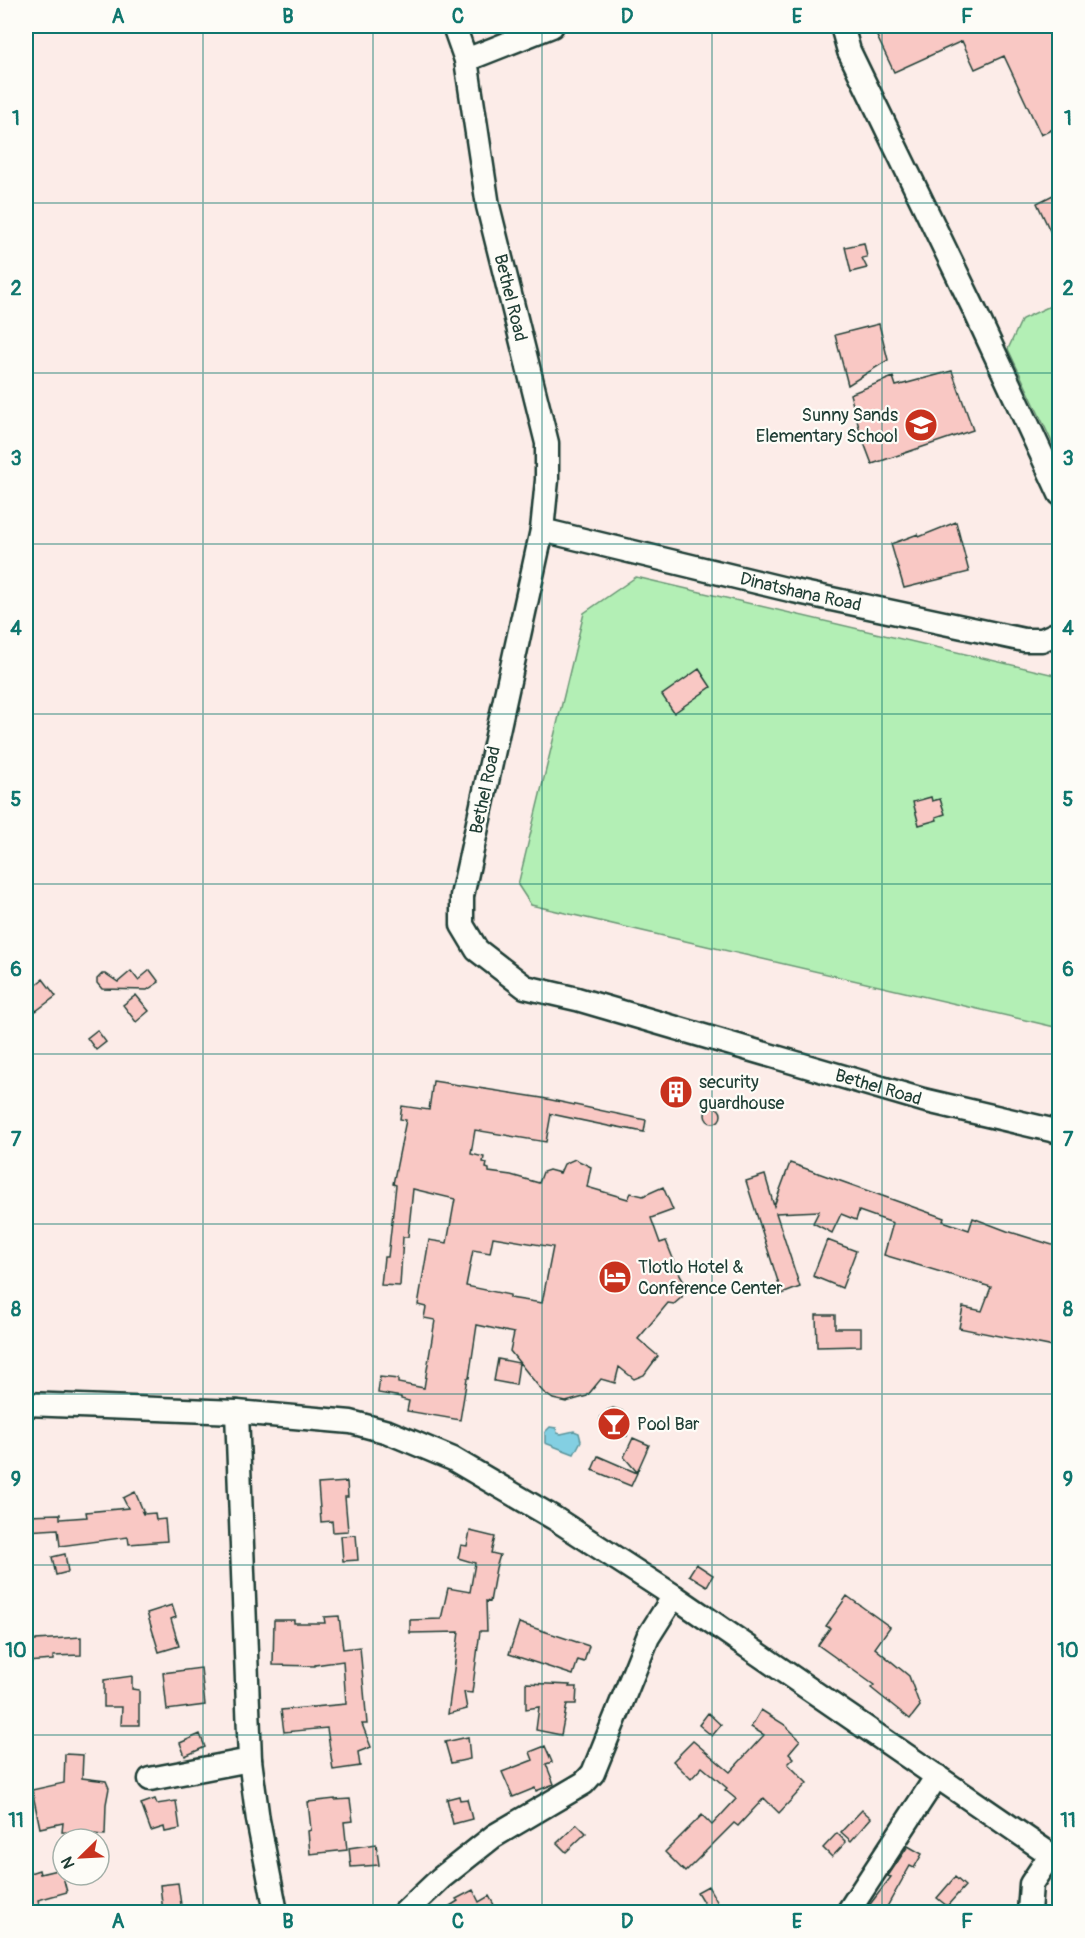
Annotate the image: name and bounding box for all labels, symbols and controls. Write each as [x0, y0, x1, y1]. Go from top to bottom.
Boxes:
text: A [112, 4, 125, 29]
text: B [282, 4, 294, 29]
text: C [452, 4, 464, 29]
text: D [621, 4, 634, 29]
text: E [792, 4, 803, 29]
text: F [961, 4, 973, 29]
text: 1 [12, 106, 20, 131]
text: 1 [1064, 106, 1072, 131]
street label: Bethel Road [488, 252, 532, 344]
text: 2 [10, 276, 22, 301]
text: 2 [1062, 276, 1074, 301]
place label: Sunny Sands Elementary School [756, 404, 898, 448]
school or university icon: Sunny Sands Elementary School [903, 407, 939, 443]
text: 3 [10, 446, 22, 471]
text: 3 [1062, 446, 1074, 471]
street label: Dinatshana Road [738, 567, 863, 617]
text: 4 [10, 616, 22, 641]
text: 4 [1062, 616, 1074, 641]
street label: Bethel Road [465, 744, 506, 836]
text: 5 [11, 787, 22, 812]
text: 5 [1063, 787, 1074, 812]
text: 6 [10, 957, 22, 982]
text: 6 [1062, 957, 1074, 982]
street label: Bethel Road [832, 1064, 924, 1111]
place label: security guardhouse [699, 1071, 785, 1115]
building icon: security guardhouse [658, 1074, 694, 1110]
text: 7 [11, 1127, 22, 1152]
text: 7 [1063, 1127, 1074, 1152]
place label: Tlotlo Hotel & Conference Center [638, 1256, 783, 1300]
hotel icon: Tlotlo Hotel & Conference Center [597, 1259, 633, 1295]
text: 8 [11, 1297, 21, 1322]
text: 8 [1063, 1297, 1073, 1322]
bar icon: Pool Bar [596, 1406, 632, 1442]
place label: Pool Bar [637, 1413, 700, 1436]
text: 9 [11, 1467, 21, 1492]
text: 9 [1063, 1467, 1073, 1492]
text: 10 [5, 1638, 27, 1663]
text: 10 [1057, 1638, 1079, 1663]
text: 11 [8, 1808, 24, 1833]
text: 11 [1060, 1808, 1076, 1833]
north arrow [51, 1827, 111, 1887]
text: N [57, 1854, 80, 1872]
text: A [112, 1909, 125, 1934]
text: B [282, 1909, 294, 1934]
text: C [452, 1909, 464, 1934]
text: D [621, 1909, 634, 1934]
text: E [792, 1909, 803, 1934]
text: F [961, 1909, 973, 1934]

